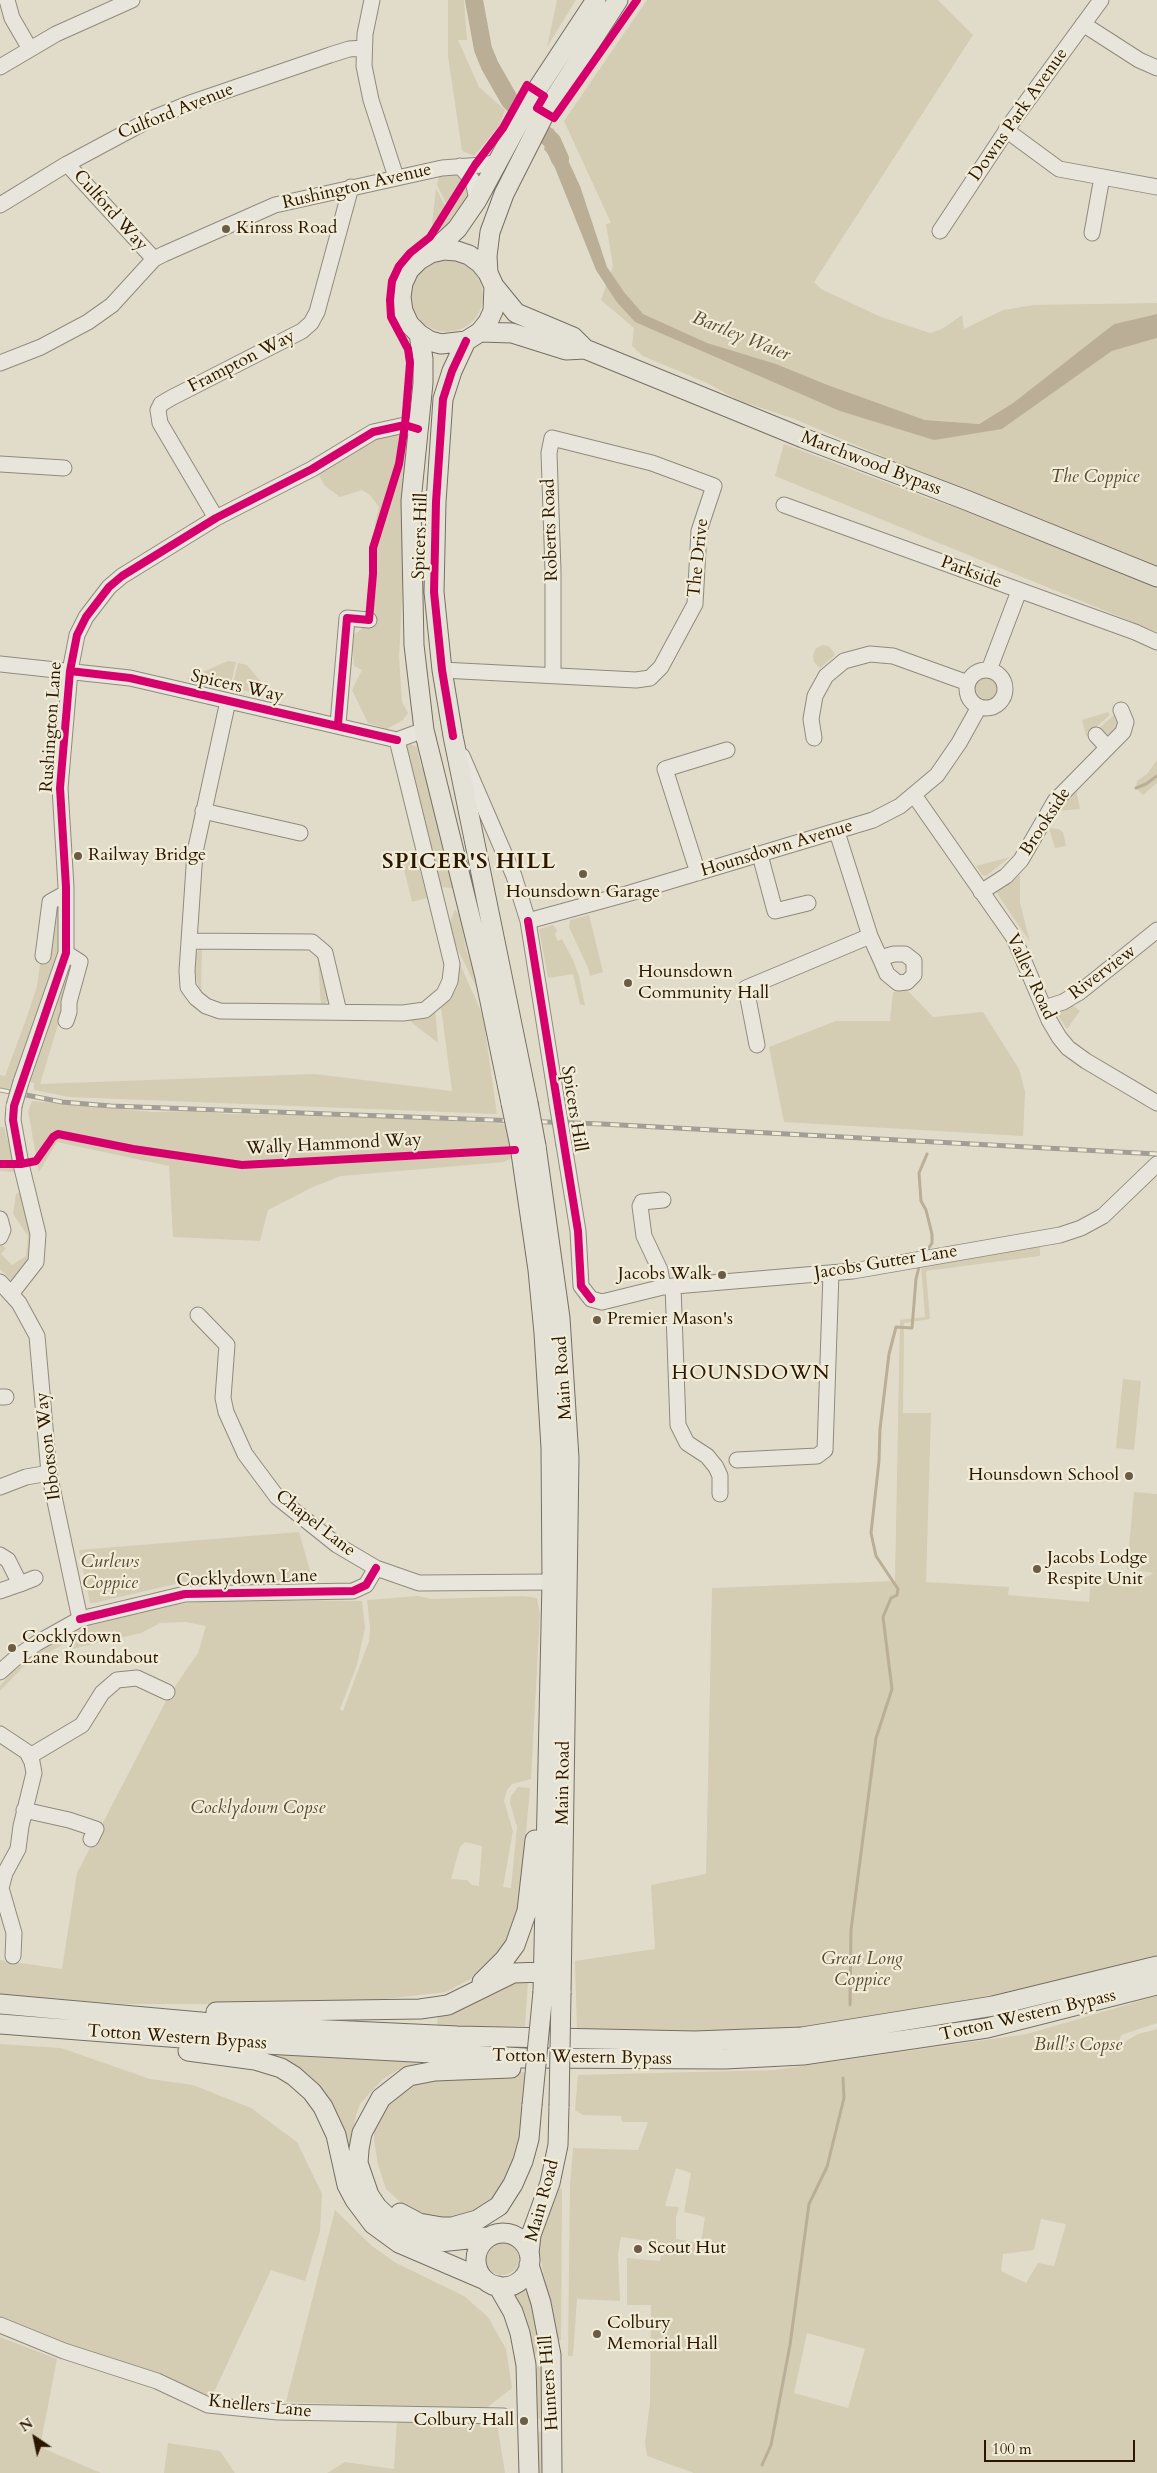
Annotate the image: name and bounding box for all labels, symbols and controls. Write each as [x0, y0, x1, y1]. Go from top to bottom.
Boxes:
street label: Downs Park Avenue [965, 44, 1073, 186]
street label: Culford Avenue [115, 79, 237, 145]
street label: Rushington Avenue [280, 159, 434, 215]
street label: Culford Way [68, 166, 152, 256]
place label: Kinross Road [236, 218, 337, 240]
marker: Kinross Road [220, 223, 232, 235]
water label: Bartley Water [689, 307, 793, 367]
street label: Frampton Way [185, 326, 299, 398]
street label: Marchwood Bypass [798, 427, 944, 501]
park label: The Coppice [1051, 467, 1139, 489]
street label: Roberts Road [538, 478, 564, 582]
street label: Spicers Hill [409, 492, 433, 580]
street label: The Drive [684, 517, 714, 599]
street label: Parkside [937, 552, 1005, 594]
street label: Rushington Lane [37, 661, 67, 793]
street label: Spicers Way [188, 666, 286, 708]
street label: Brookside [1016, 784, 1076, 860]
street label: Hounsdown Avenue [698, 816, 856, 882]
place label: Railway Bridge [88, 845, 206, 867]
marker: Railway Bridge [72, 850, 84, 862]
district label: SPICER'S HILL [380, 850, 558, 876]
marker: Hounsdown Garage [577, 868, 589, 880]
place label: Hounsdown Garage [506, 882, 660, 904]
street label: Valley Road [1001, 931, 1059, 1023]
street label: Riverview [1065, 941, 1141, 1005]
place label: Hounsdown Community Hall [638, 962, 769, 1004]
marker: Hounsdown Community Hall [622, 977, 634, 989]
street label: Spicers Hill [556, 1064, 590, 1154]
street label: Wally Hammond Way [246, 1130, 422, 1160]
street label: Jacobs Gutter Lane [813, 1241, 959, 1285]
place label: Jacobs Walk [618, 1264, 712, 1286]
marker: Jacobs Walk [716, 1269, 728, 1281]
place label: Premier Mason's [607, 1309, 733, 1331]
marker: Premier Mason's [591, 1314, 603, 1326]
street label: Main Road [550, 1335, 578, 1421]
district label: HOUNSDOWN [670, 1362, 832, 1386]
street label: Ibbotson Way [32, 1391, 66, 1501]
place label: Hounsdown School [968, 1465, 1119, 1487]
marker: Hounsdown School [1123, 1470, 1135, 1482]
street label: Chapel Lane [271, 1486, 359, 1562]
place label: Jacobs Lodge Respite Unit [1047, 1548, 1148, 1590]
park label: Curlews Coppice [81, 1552, 139, 1595]
marker: Jacobs Lodge Respite Unit [1031, 1563, 1043, 1575]
street label: Cocklydown Lane [176, 1566, 318, 1592]
place label: Cocklydown Lane Roundabout [22, 1627, 159, 1670]
marker: Cocklydown Lane Roundabout [6, 1642, 18, 1654]
street label: Main Road [552, 1741, 576, 1825]
park label: Cocklydown Copse [191, 1798, 325, 1820]
park label: Great Long Coppice [821, 1949, 903, 1992]
street label: Totton Western Bypass [938, 1985, 1118, 2047]
street label: Totton Western Bypass [87, 2021, 267, 2055]
park label: Bull's Copse [1034, 2035, 1122, 2057]
street label: Totton Western Bypass [492, 2046, 672, 2070]
street label: Main Road [522, 2157, 564, 2245]
place label: Scout Hut [648, 2238, 726, 2260]
marker: Scout Hut [632, 2243, 644, 2255]
place label: Colbury Memorial Hall [607, 2313, 718, 2356]
marker: Colbury Memorial Hall [591, 2328, 603, 2340]
street label: Hunters Hill [536, 2335, 564, 2431]
street label: Knellers Lane [207, 2391, 313, 2423]
place label: Colbury Hall [413, 2410, 514, 2432]
north arrow [10, 2413, 60, 2463]
text: N [16, 2414, 37, 2436]
marker: Colbury Hall [518, 2415, 530, 2427]
scale bar [987, 2430, 1138, 2462]
text: 100 m [992, 2439, 1032, 2459]

